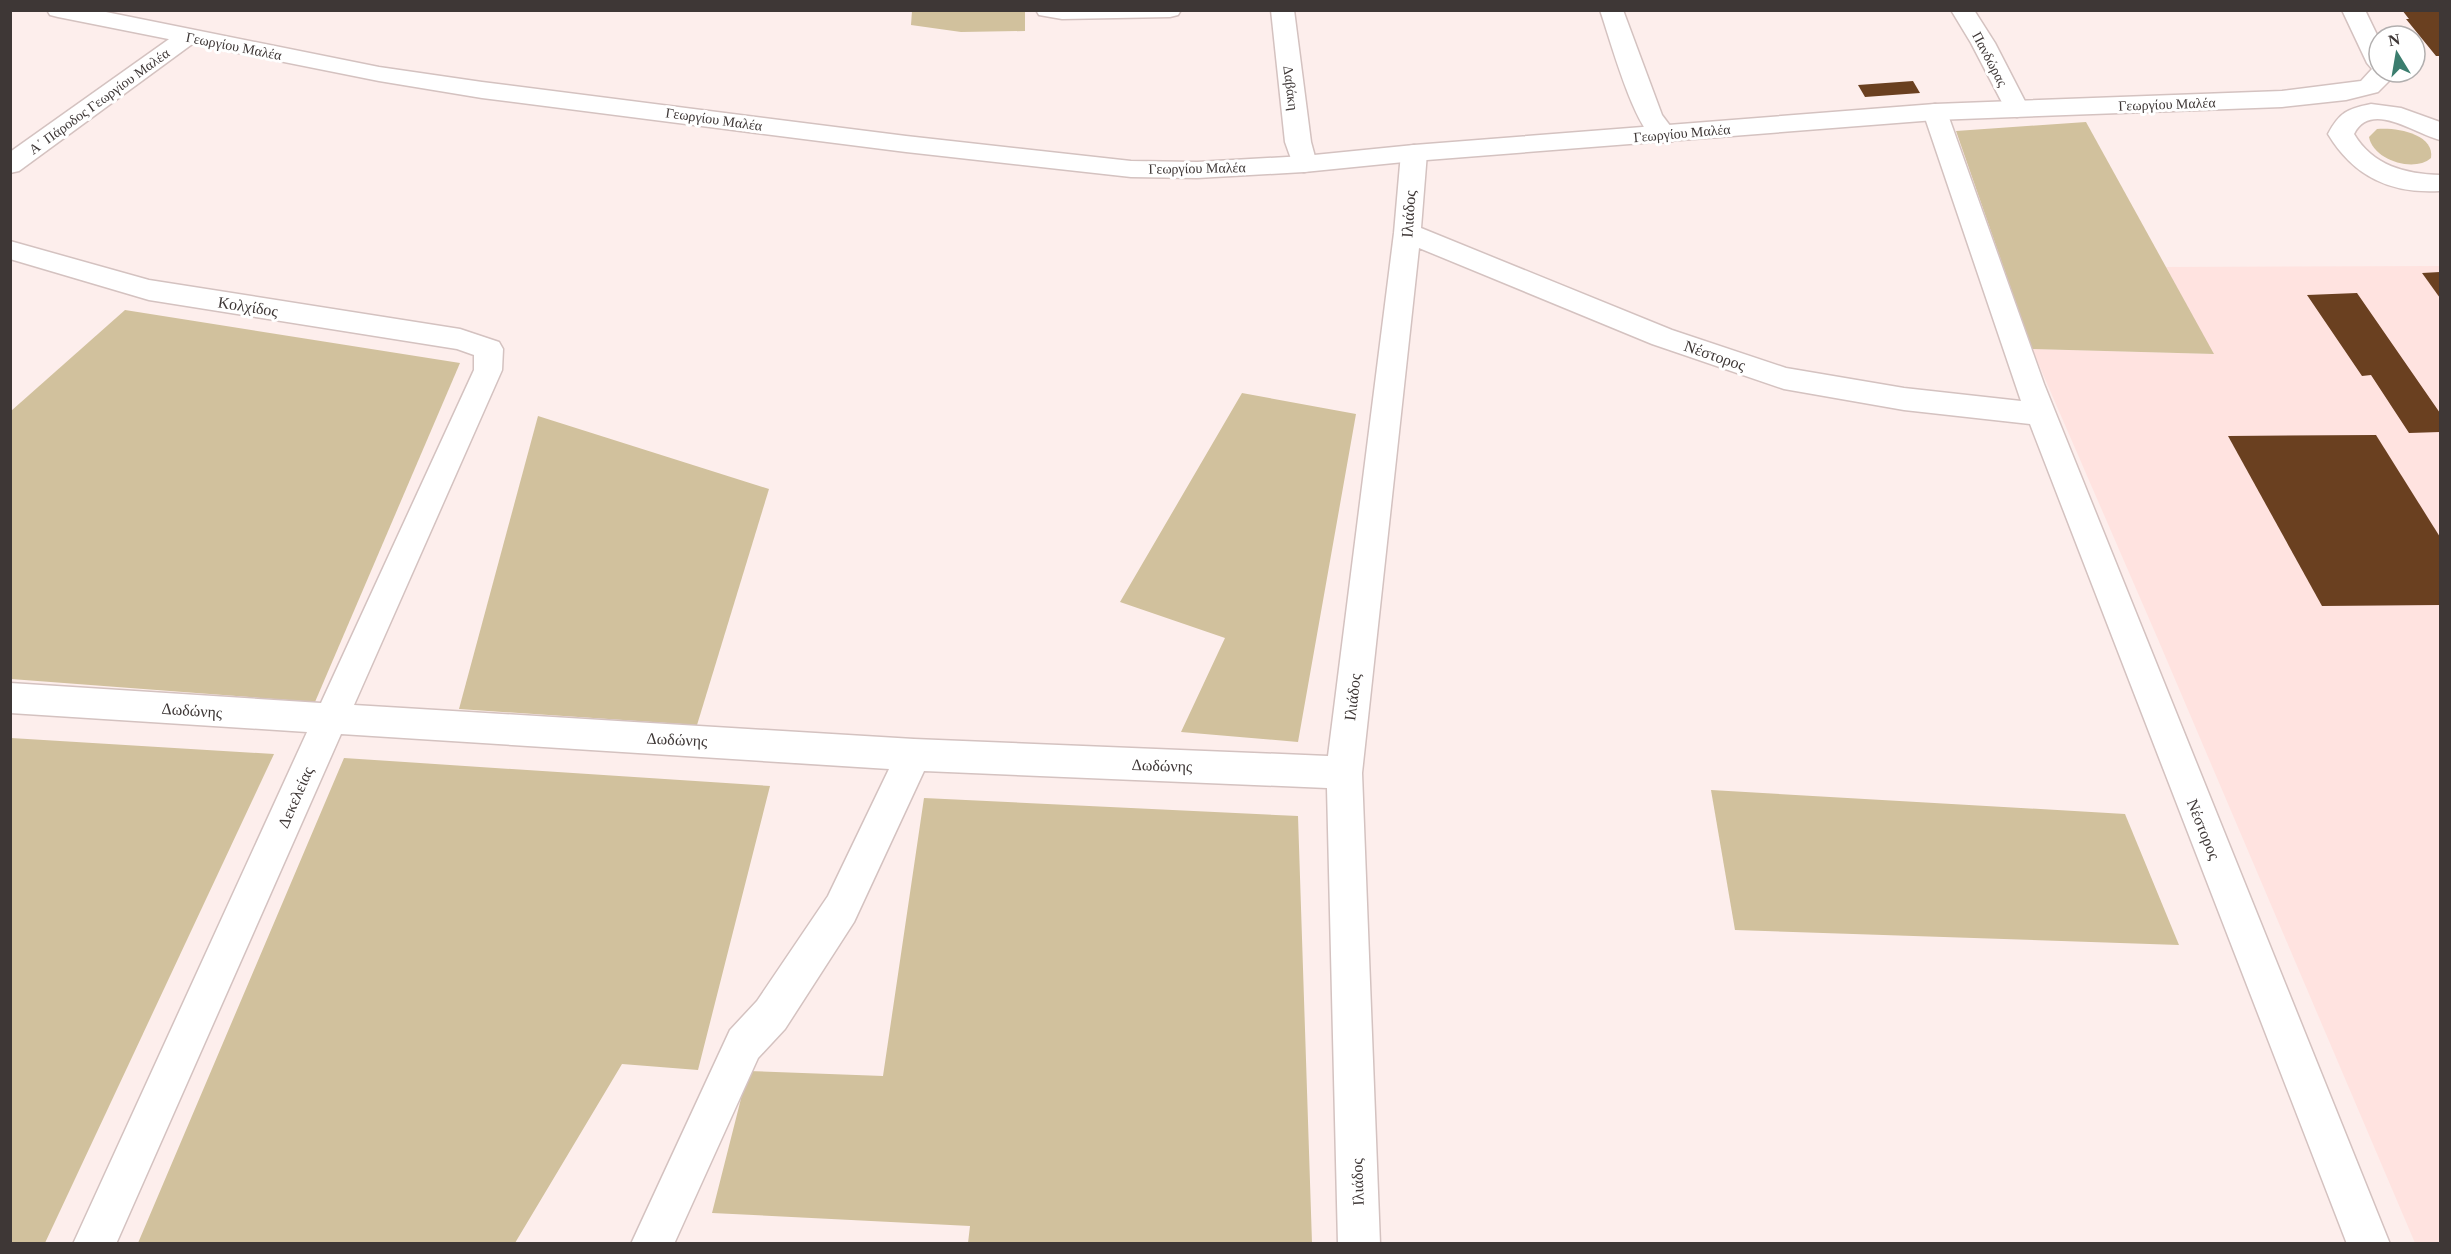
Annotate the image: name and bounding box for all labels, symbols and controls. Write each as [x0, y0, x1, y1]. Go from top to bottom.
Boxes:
north arrow [2367, 24, 2427, 84]
street label: Πανδώρας [1969, 29, 2010, 89]
street label: Γεωργίου Μαλέα [185, 30, 284, 63]
text: N [2387, 30, 2402, 49]
street label: Α΄ Πάροδος Γεωργίου Μαλέα [26, 45, 173, 157]
street label: Δαβάκη [1280, 65, 1301, 111]
street label: Γεωργίου Μαλέα [2118, 95, 2217, 114]
street label: Γεωργίου Μαλέα [665, 105, 764, 134]
street label: Γεωργίου Μαλέα [1633, 122, 1732, 145]
street label: Γεωργίου Μαλέα [1148, 160, 1246, 177]
street label: Ιλιάδος [1398, 189, 1419, 238]
street label: Κολχίδος [217, 293, 280, 321]
street label: Νέστορος [1682, 337, 1748, 375]
street label: Ιλιάδος [1341, 672, 1364, 722]
street label: Δωδώνης [161, 700, 224, 722]
street label: Δωδώνης [646, 729, 708, 751]
street label: Δωδώνης [1131, 756, 1193, 776]
street label: Δεκελείας [274, 763, 317, 830]
street label: Νέστορος [2183, 796, 2224, 863]
street label: Ιλιάδος [1348, 1157, 1367, 1206]

